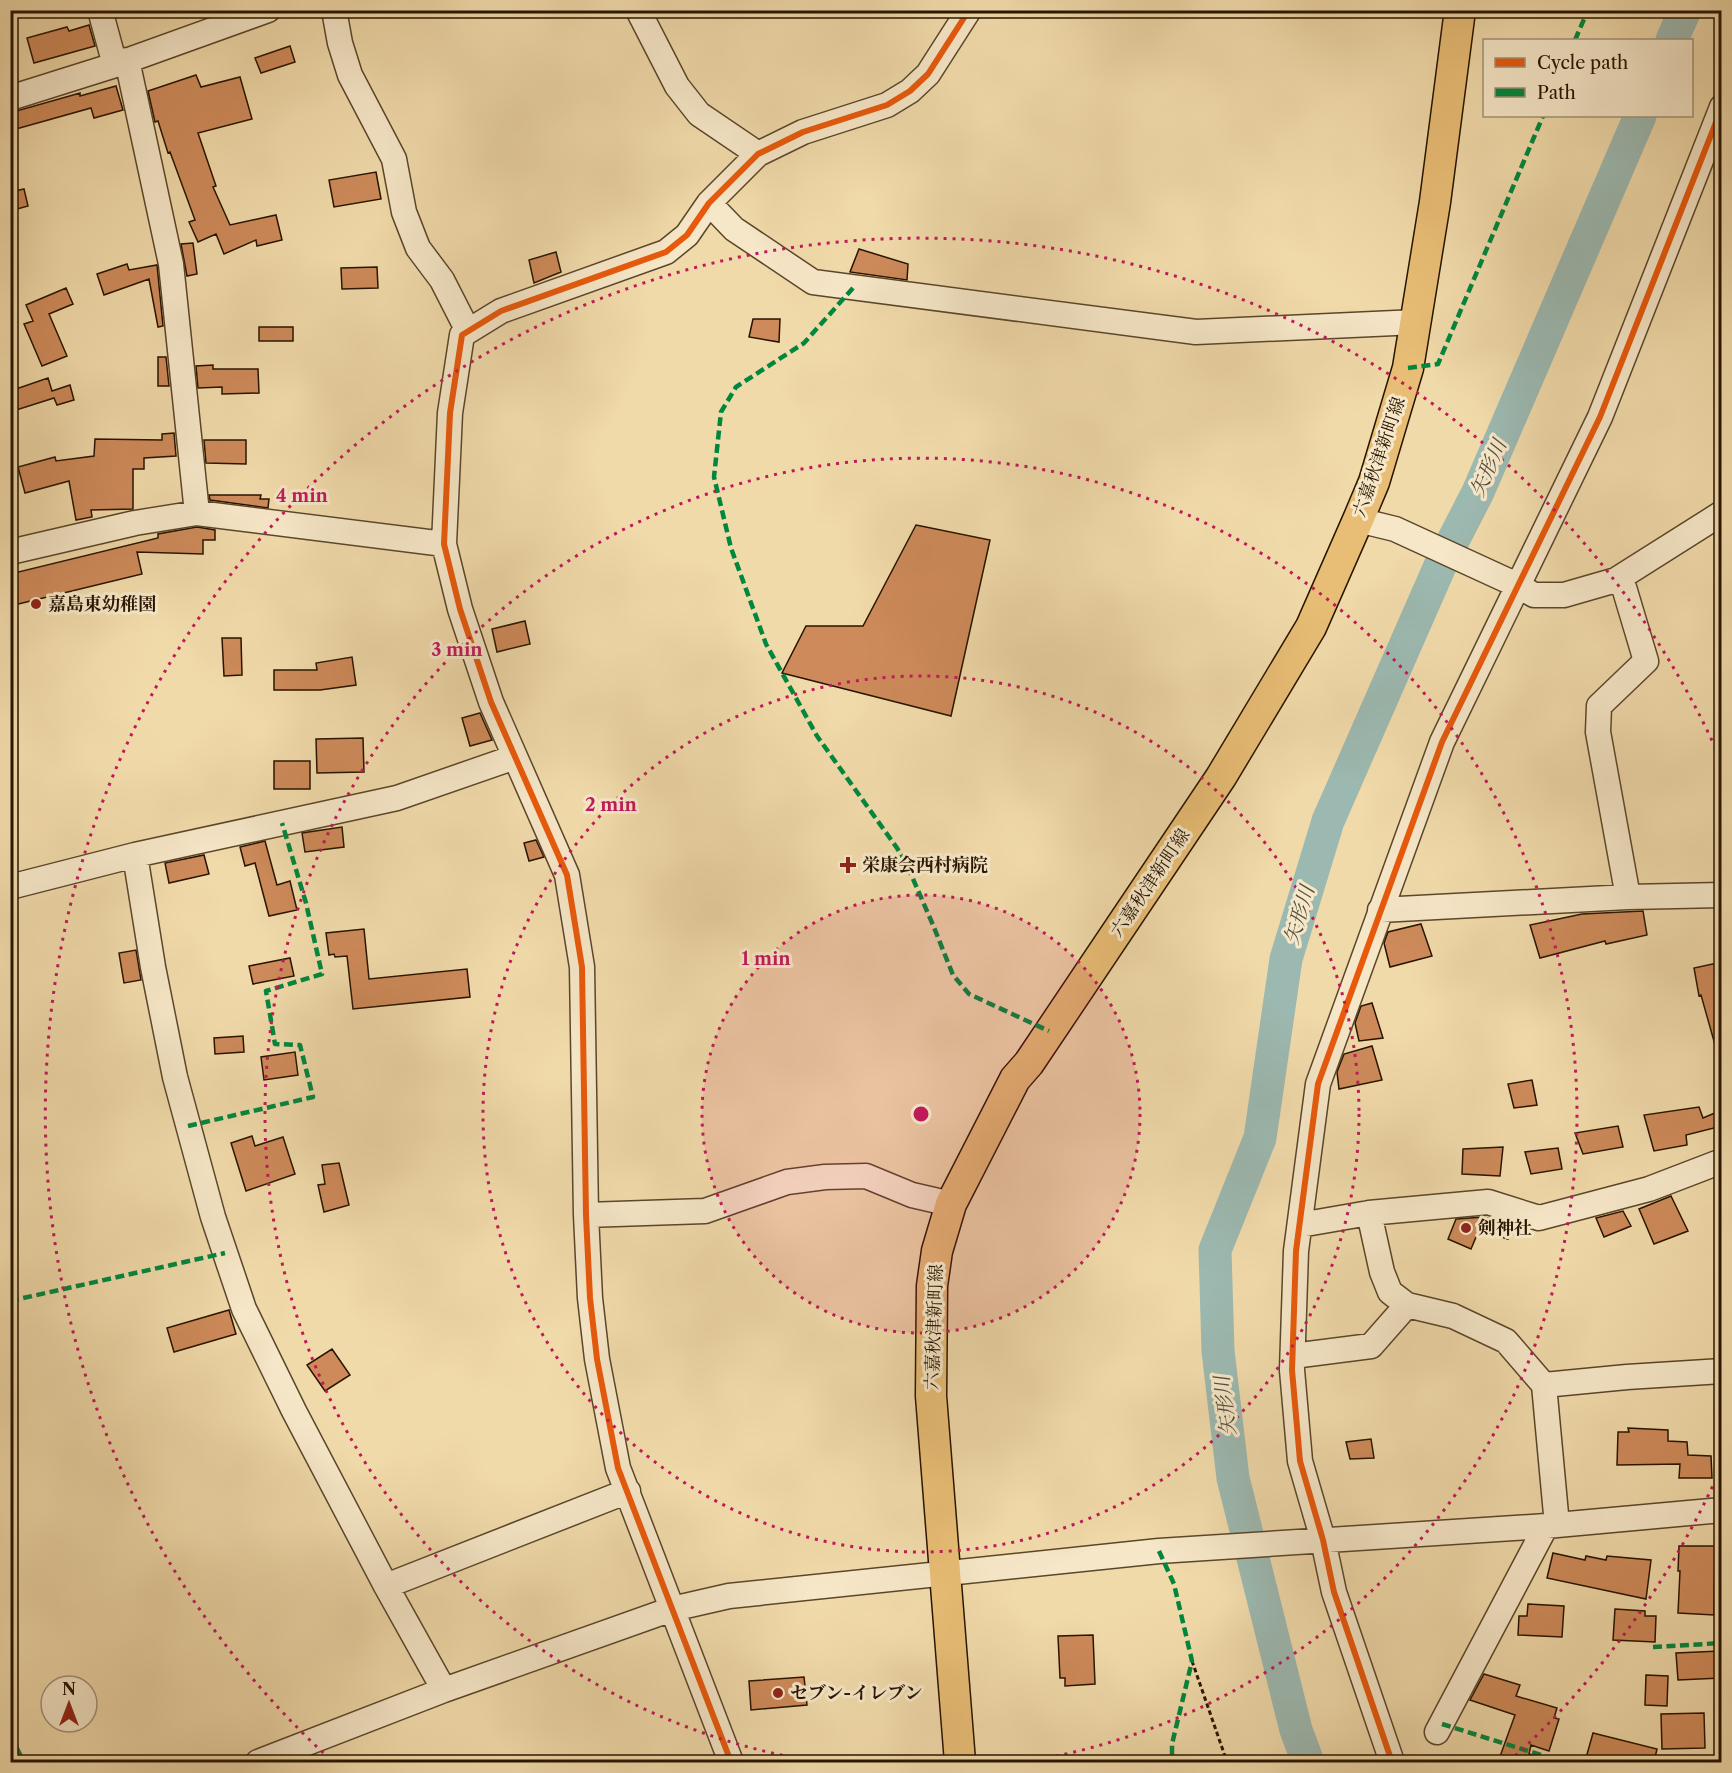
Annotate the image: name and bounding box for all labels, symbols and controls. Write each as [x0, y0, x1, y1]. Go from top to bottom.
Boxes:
legend [1483, 39, 1693, 117]
text: Cycle path [1537, 52, 1628, 74]
text: Path [1537, 82, 1576, 104]
street label: 六嘉秋津新町線 [1348, 394, 1410, 520]
water label: 矢形川 [1465, 434, 1512, 500]
text: 4 min [276, 485, 329, 507]
place label: 嘉島東幼稚園 [48, 593, 156, 615]
marker: 嘉島東幼稚園 [29, 597, 43, 611]
text: 3 min [431, 639, 483, 661]
text: 2 min [585, 794, 638, 816]
street label: 六嘉秋津新町線 [1106, 825, 1194, 941]
place label: 栄康会西村病院 [862, 854, 988, 876]
marker: 栄康会西村病院 [839, 856, 857, 874]
water label: 矢形川 [1279, 881, 1320, 947]
text: 1 min [741, 948, 791, 970]
centre of rings [911, 1104, 931, 1124]
place label: 剣神社 [1478, 1217, 1532, 1239]
marker: 剣神社 [1459, 1221, 1473, 1235]
street label: 六嘉秋津新町線 [921, 1264, 947, 1390]
water label: 矢形川 [1209, 1373, 1241, 1437]
north arrow [39, 1674, 99, 1734]
text: N [62, 1679, 76, 1699]
place label: セブン-イレブン [790, 1682, 923, 1704]
marker: セブン-イレブン [771, 1686, 785, 1700]

